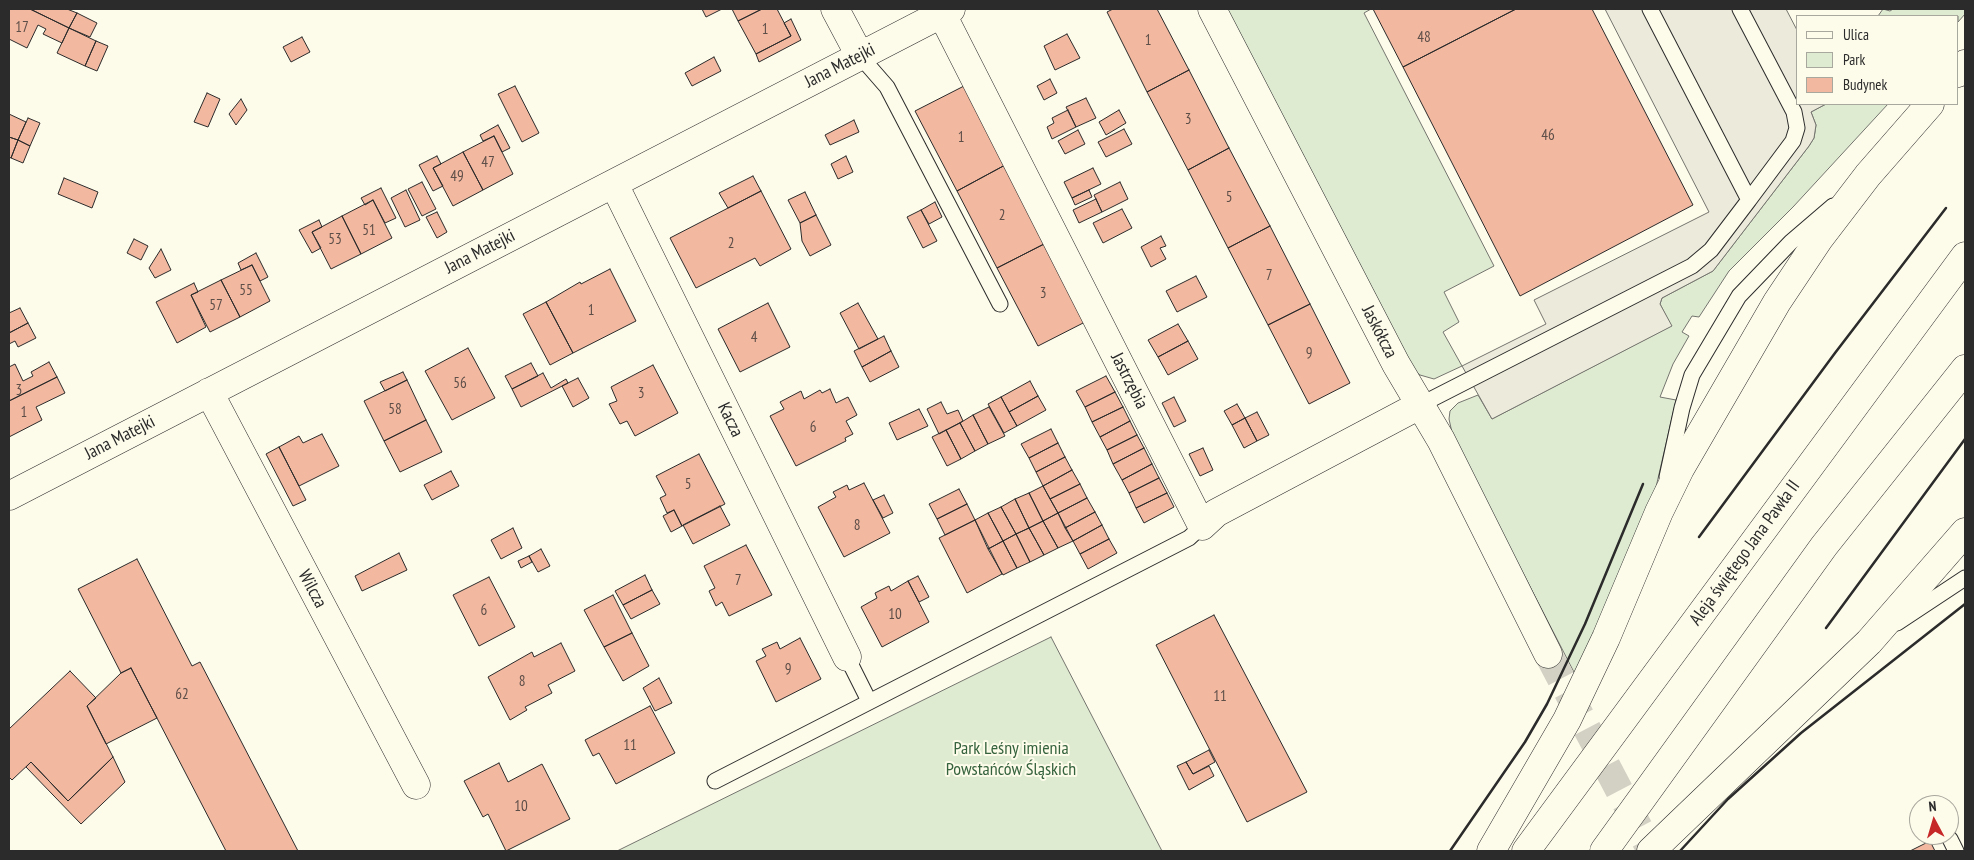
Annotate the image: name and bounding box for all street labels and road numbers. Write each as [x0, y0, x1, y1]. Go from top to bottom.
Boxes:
street label: Jana Matejki [801, 39, 879, 93]
street label: Jana Matejki [441, 225, 519, 279]
street label: Jaskółcza [1357, 302, 1401, 362]
street label: Jastrzębia [1106, 349, 1152, 413]
street label: Kacza [712, 399, 748, 441]
street label: Jana Matejki [81, 411, 159, 465]
street label: Aleja świętego Jana Pawła II [1685, 476, 1805, 630]
street label: Wilcza [293, 566, 331, 612]

